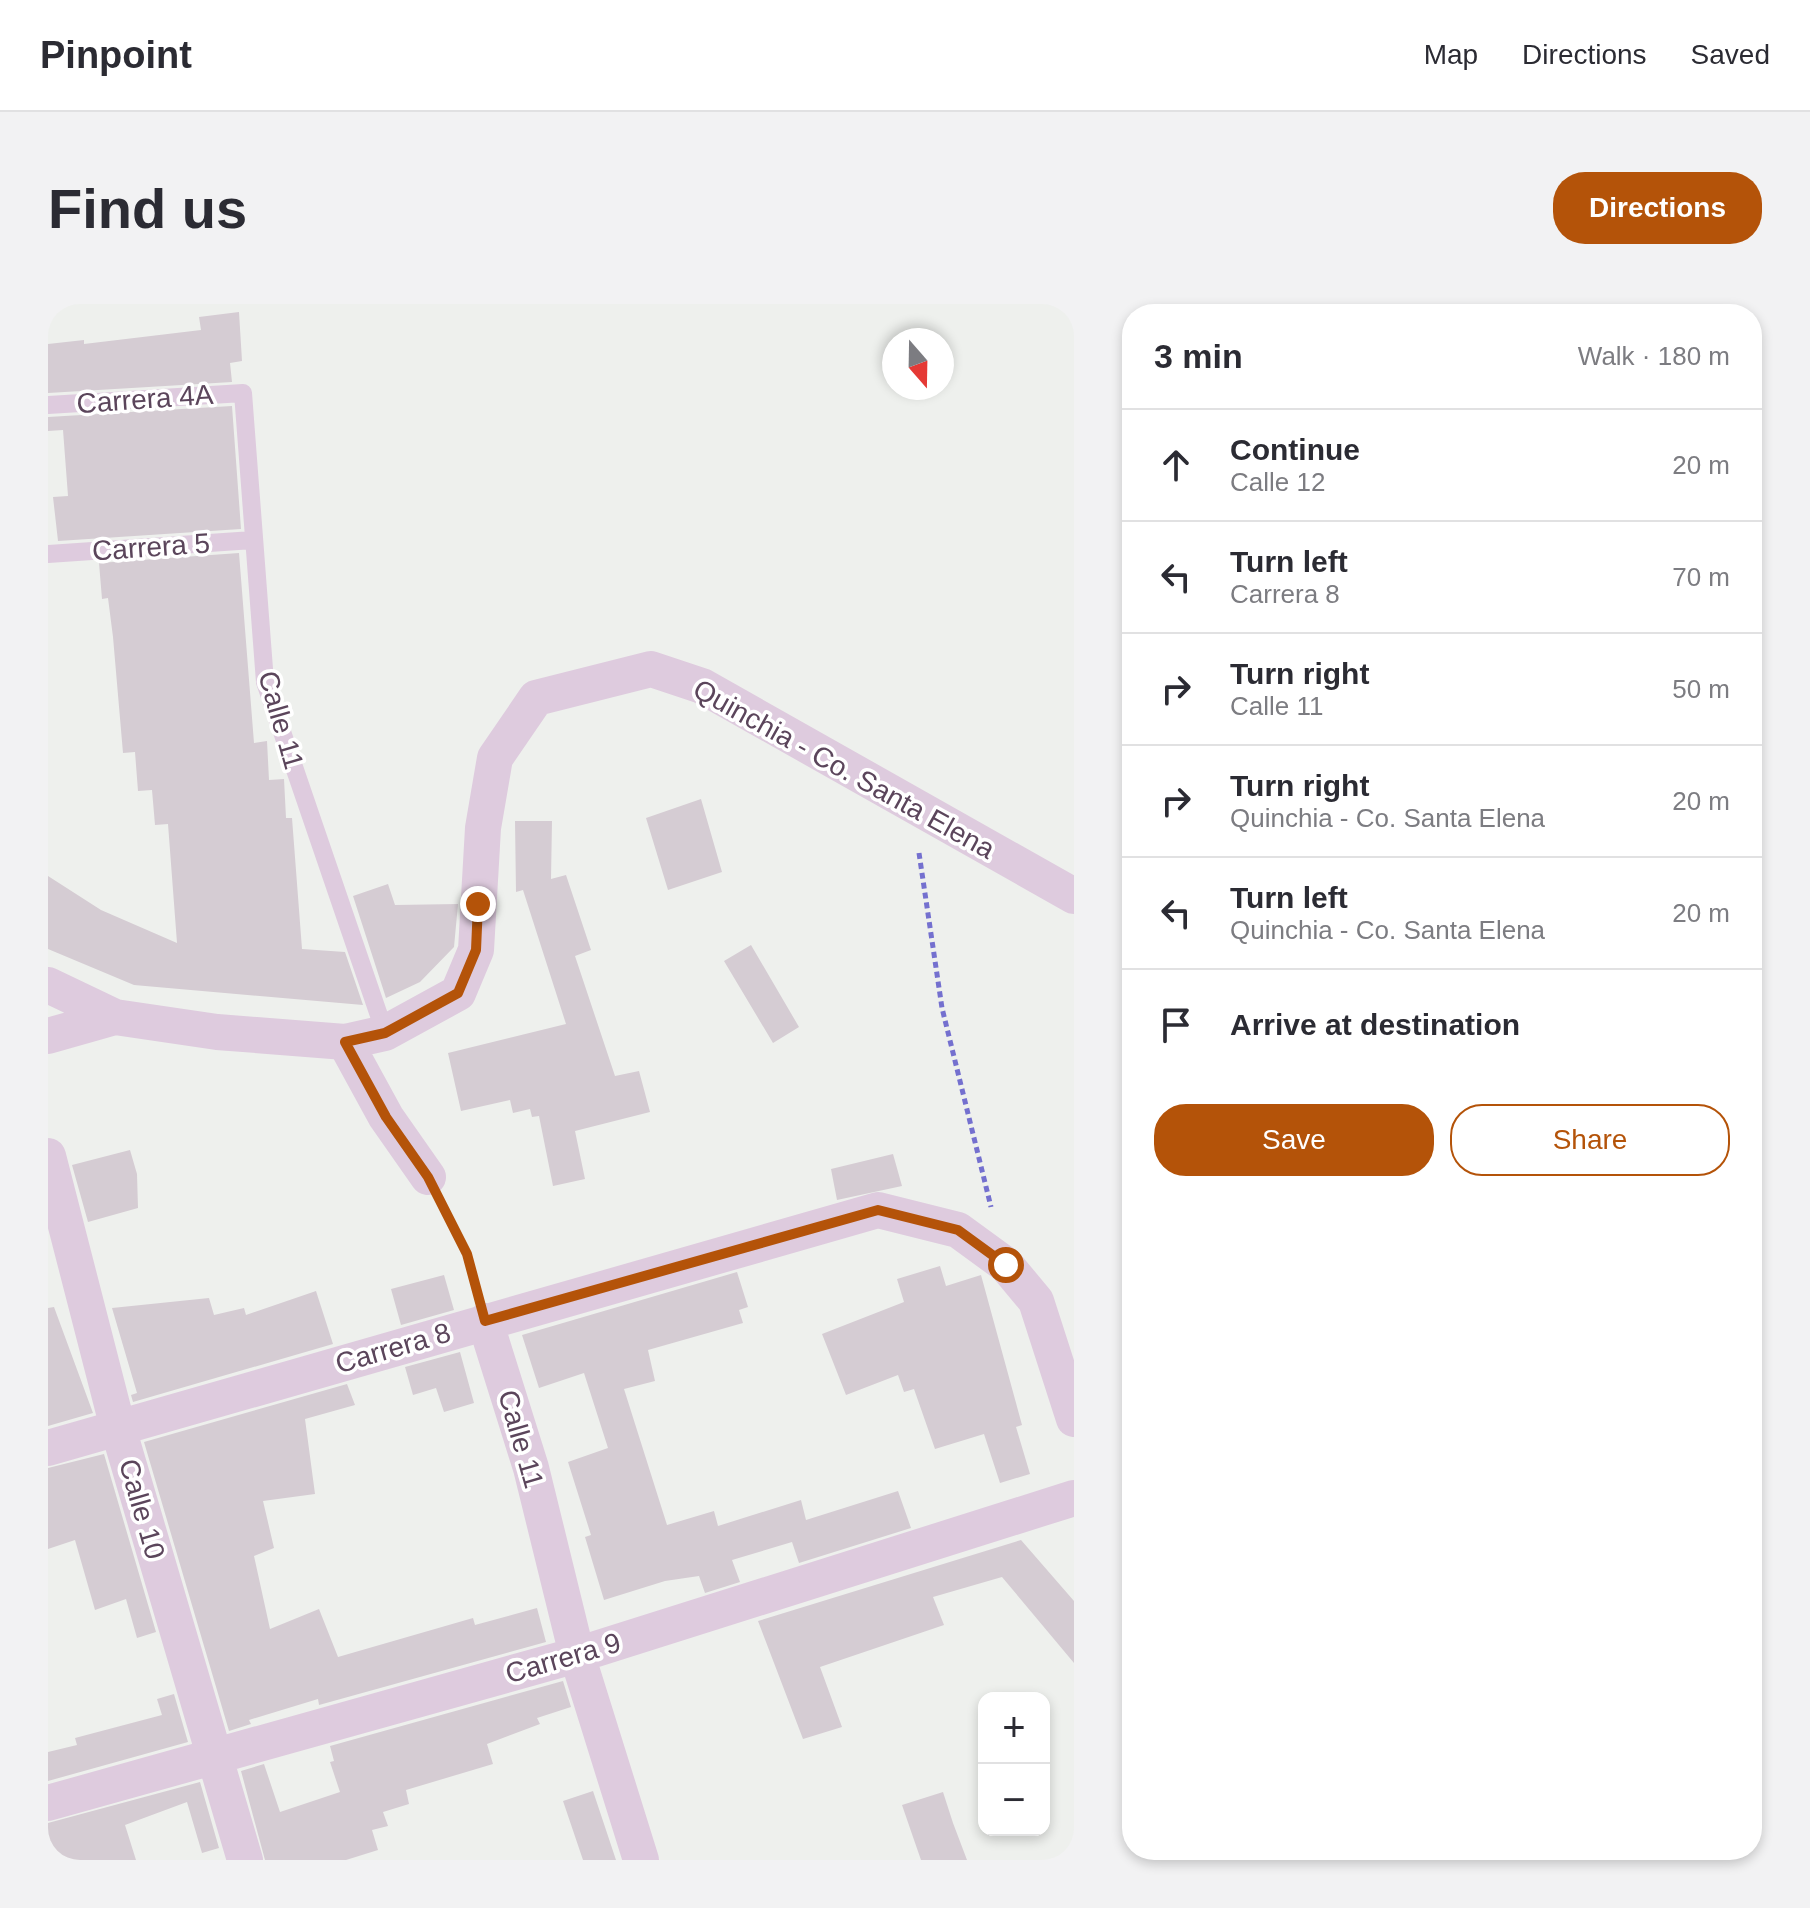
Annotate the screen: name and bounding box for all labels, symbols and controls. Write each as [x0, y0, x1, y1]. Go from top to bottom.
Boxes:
text: Pinpoint [40, 34, 192, 76]
text: Map [1424, 39, 1478, 70]
text: Directions [1522, 39, 1647, 70]
text: Saved [1691, 39, 1770, 70]
button: Directions [1553, 172, 1762, 244]
text: Find us [48, 177, 247, 240]
north arrow [882, 328, 954, 400]
text: 3 min [1154, 337, 1243, 375]
text: Walk · 180 m [1578, 341, 1730, 371]
street label: Carrera 4A [76, 379, 215, 419]
text: Continue [1230, 433, 1360, 466]
icon: ahead [1154, 443, 1198, 487]
text: 20 m [1672, 450, 1730, 480]
text: Calle 12 [1230, 467, 1325, 497]
street label: Carrera 5 [91, 527, 211, 567]
text: Turn left [1230, 545, 1348, 578]
icon: left [1154, 555, 1198, 599]
text: 70 m [1672, 562, 1730, 592]
text: Carrera 8 [1230, 579, 1340, 609]
text: Turn right [1230, 657, 1369, 690]
street label: Calle 11 [252, 667, 310, 773]
icon: right [1154, 667, 1198, 711]
street label: Quinchia - Co. Santa Elena [688, 673, 1000, 865]
text: 50 m [1672, 674, 1730, 704]
text: Calle 11 [1230, 691, 1323, 721]
text: Turn right [1230, 769, 1369, 802]
icon: right [1154, 779, 1198, 823]
text: 20 m [1672, 786, 1730, 816]
text: Quinchia - Co. Santa Elena [1230, 803, 1545, 833]
text: Turn left [1230, 881, 1348, 914]
route end [460, 886, 496, 922]
icon: left [1154, 891, 1198, 935]
text: 20 m [1672, 898, 1730, 928]
text: Quinchia - Co. Santa Elena [1230, 915, 1545, 945]
icon: arrive [1154, 1003, 1198, 1047]
text: Arrive at destination [1230, 1008, 1520, 1041]
button: Save [1154, 1104, 1434, 1176]
button: Share [1450, 1104, 1730, 1176]
route start [988, 1247, 1024, 1283]
street label: Carrera 8 [332, 1317, 454, 1379]
street label: Calle 11 [492, 1386, 550, 1492]
street label: Calle 10 [113, 1455, 171, 1563]
street label: Carrera 9 [502, 1627, 624, 1689]
map controls [978, 1692, 1050, 1836]
button: + [978, 1692, 1050, 1764]
button: − [978, 1764, 1050, 1836]

